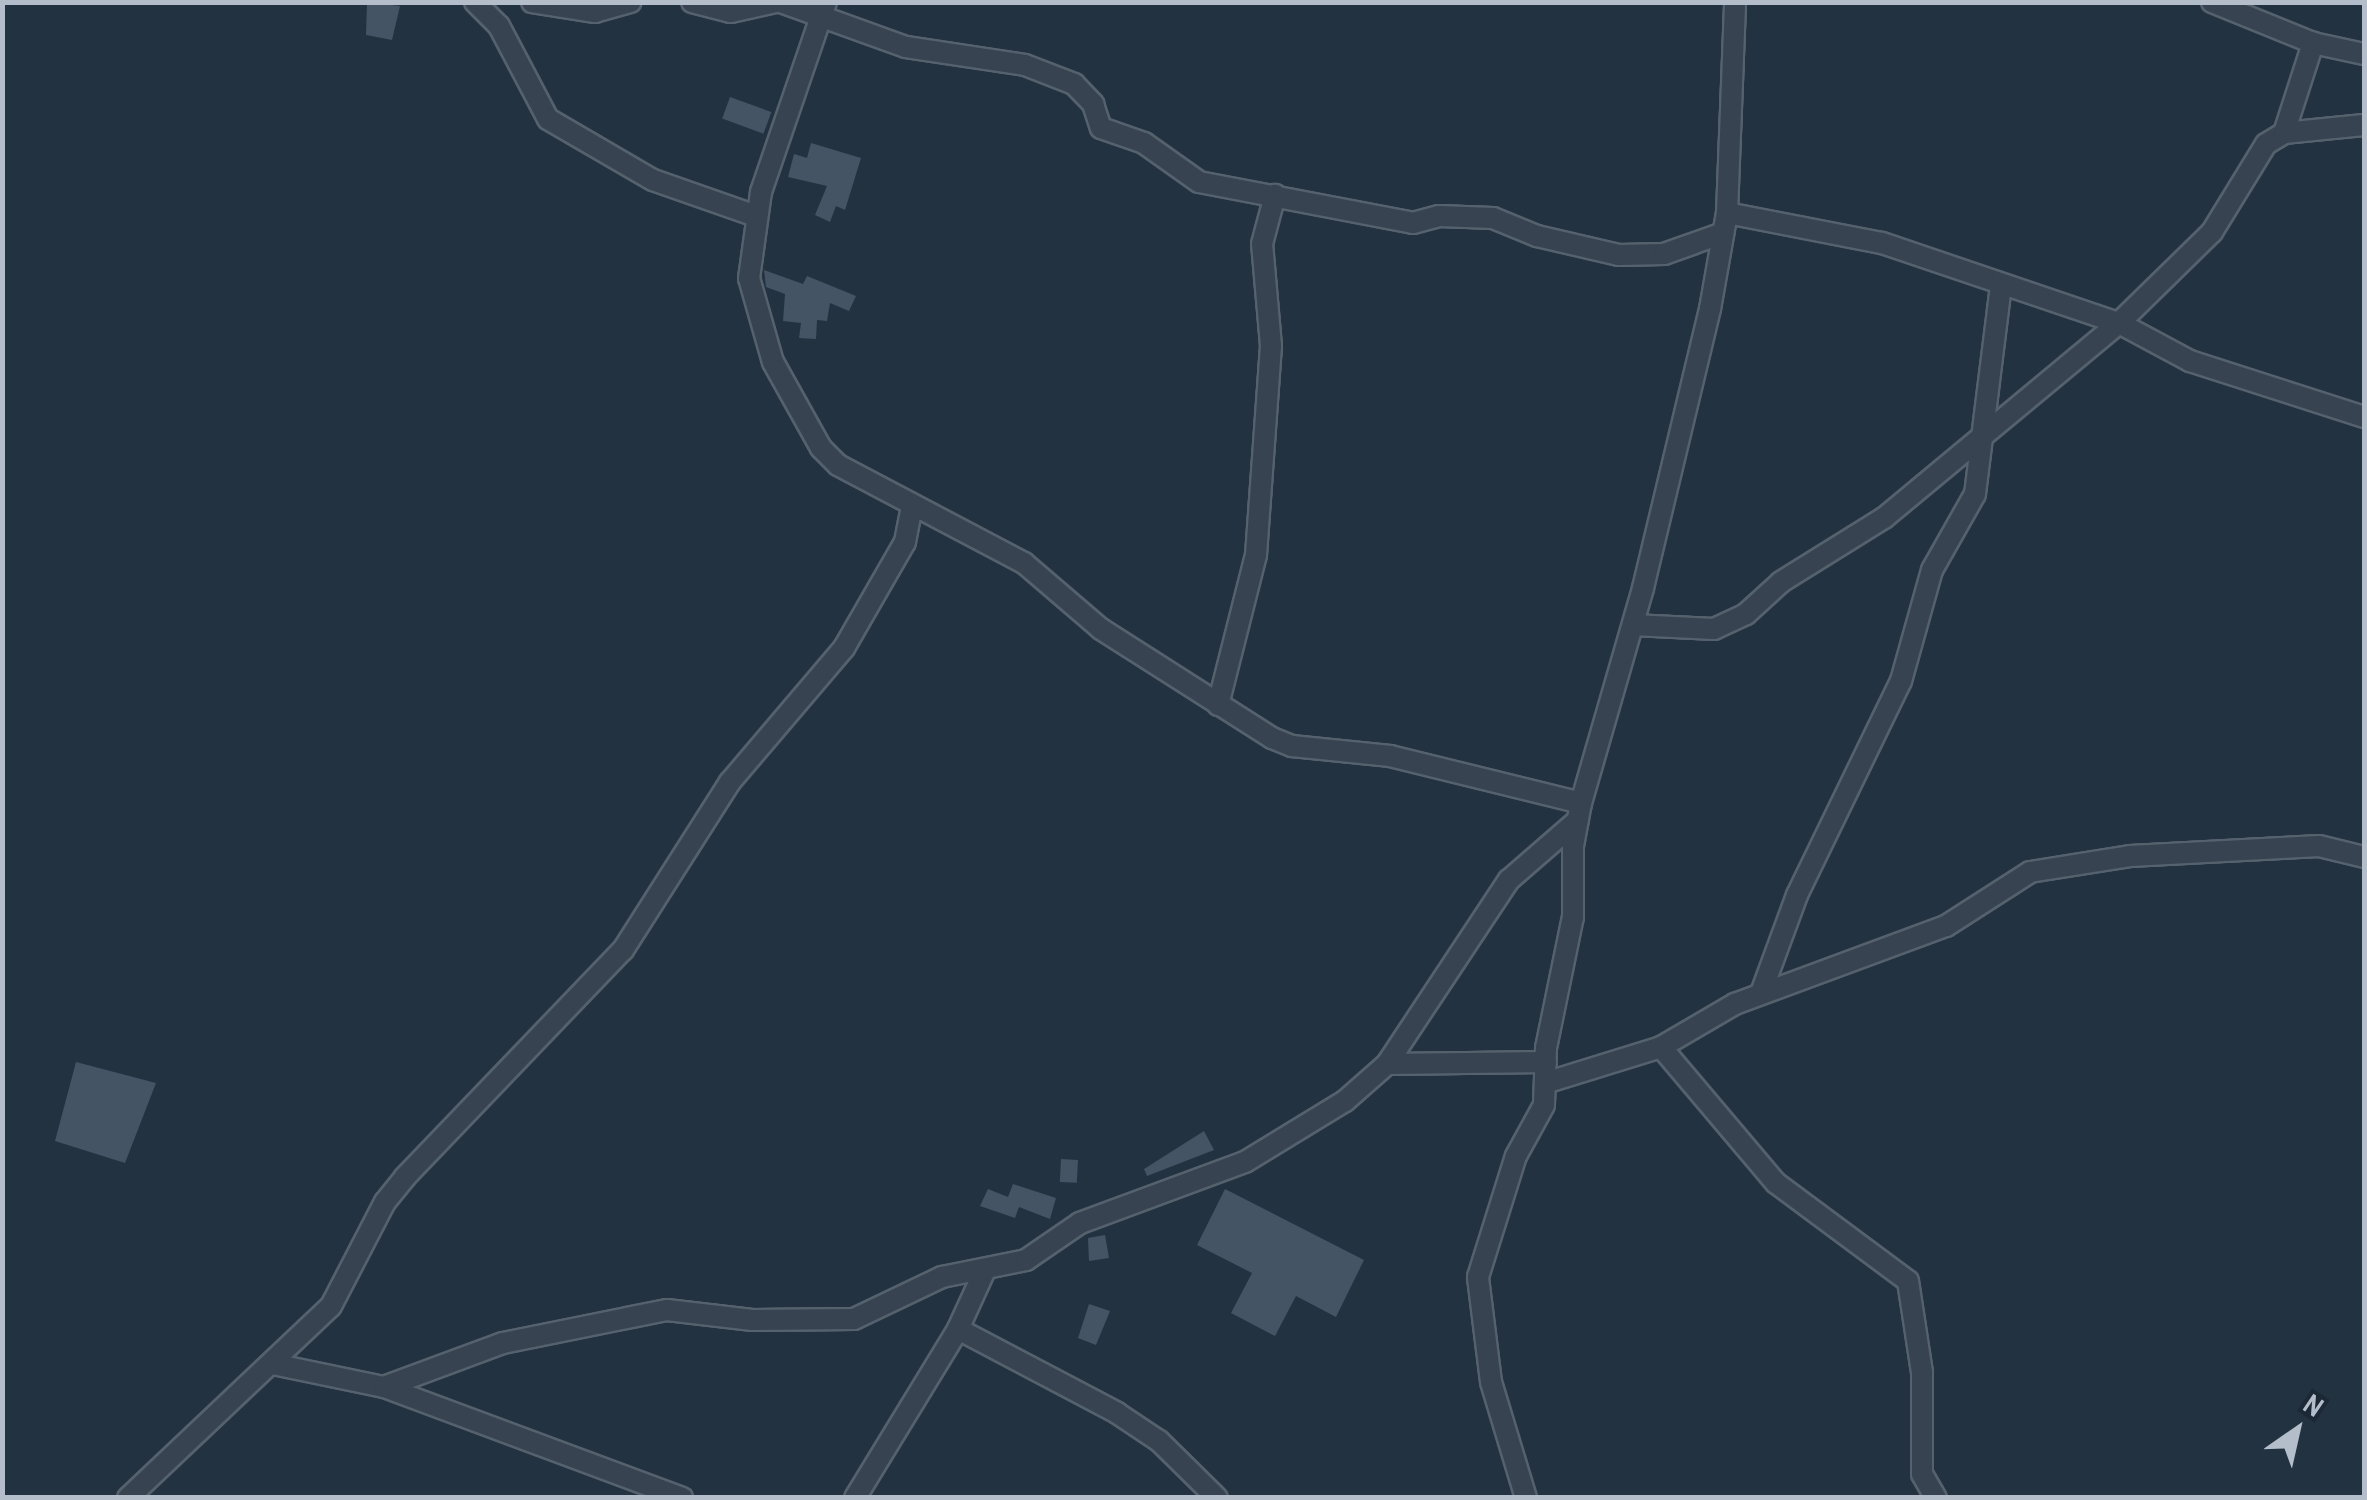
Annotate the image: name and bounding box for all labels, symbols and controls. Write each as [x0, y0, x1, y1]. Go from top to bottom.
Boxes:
north arrow [2247, 1380, 2347, 1480]
text: N [2296, 1385, 2331, 1426]

